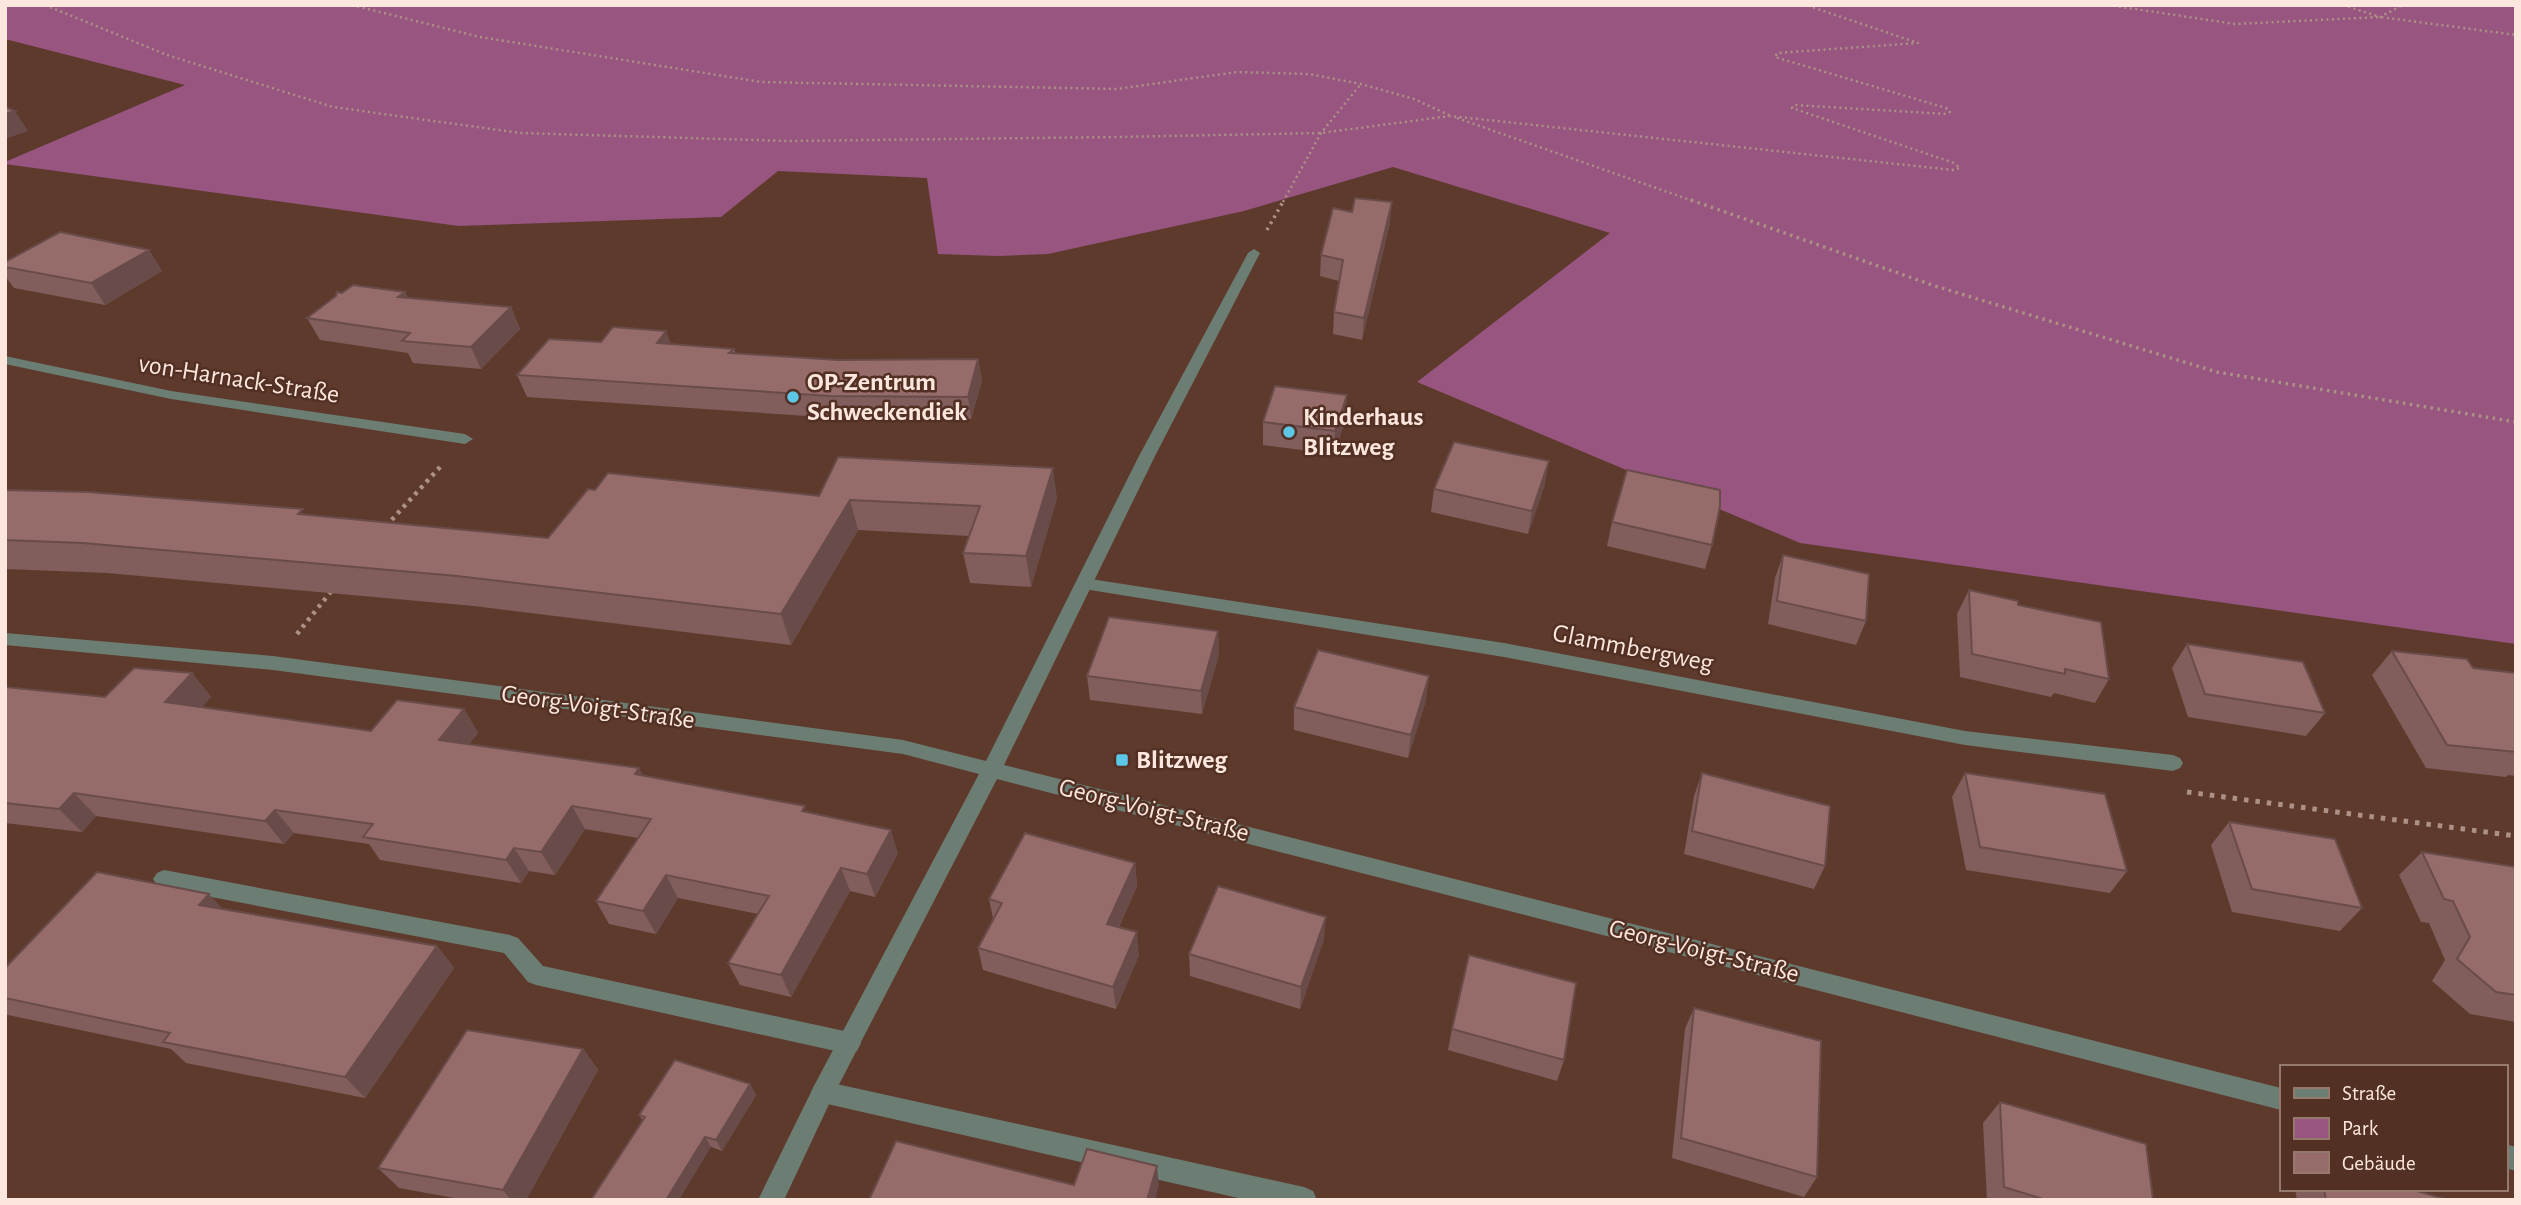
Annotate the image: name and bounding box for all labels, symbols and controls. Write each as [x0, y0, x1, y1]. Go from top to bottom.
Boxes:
street label: von-Harnack-Straße [137, 350, 341, 408]
place label: OP-Zentrum Schweckendiek [807, 369, 967, 425]
marker: OP-Zentrum Schweckendiek [785, 389, 801, 405]
place label: Kinderhaus Blitzweg [1303, 404, 1423, 460]
marker: Kinderhaus Blitzweg [1281, 424, 1297, 440]
street label: Glammbergweg [1551, 620, 1716, 676]
street label: Georg-Voigt-Straße [500, 681, 696, 733]
place label: Blitzweg [1136, 747, 1228, 773]
marker: Blitzweg [1114, 752, 1130, 768]
street label: Georg-Voigt-Straße [1056, 774, 1252, 846]
street label: Georg-Voigt-Straße [1606, 915, 1802, 987]
legend [2280, 1065, 2507, 1191]
text: Straße [2342, 1083, 2396, 1104]
text: Park [2342, 1118, 2379, 1139]
text: Gebäude [2342, 1153, 2416, 1174]

